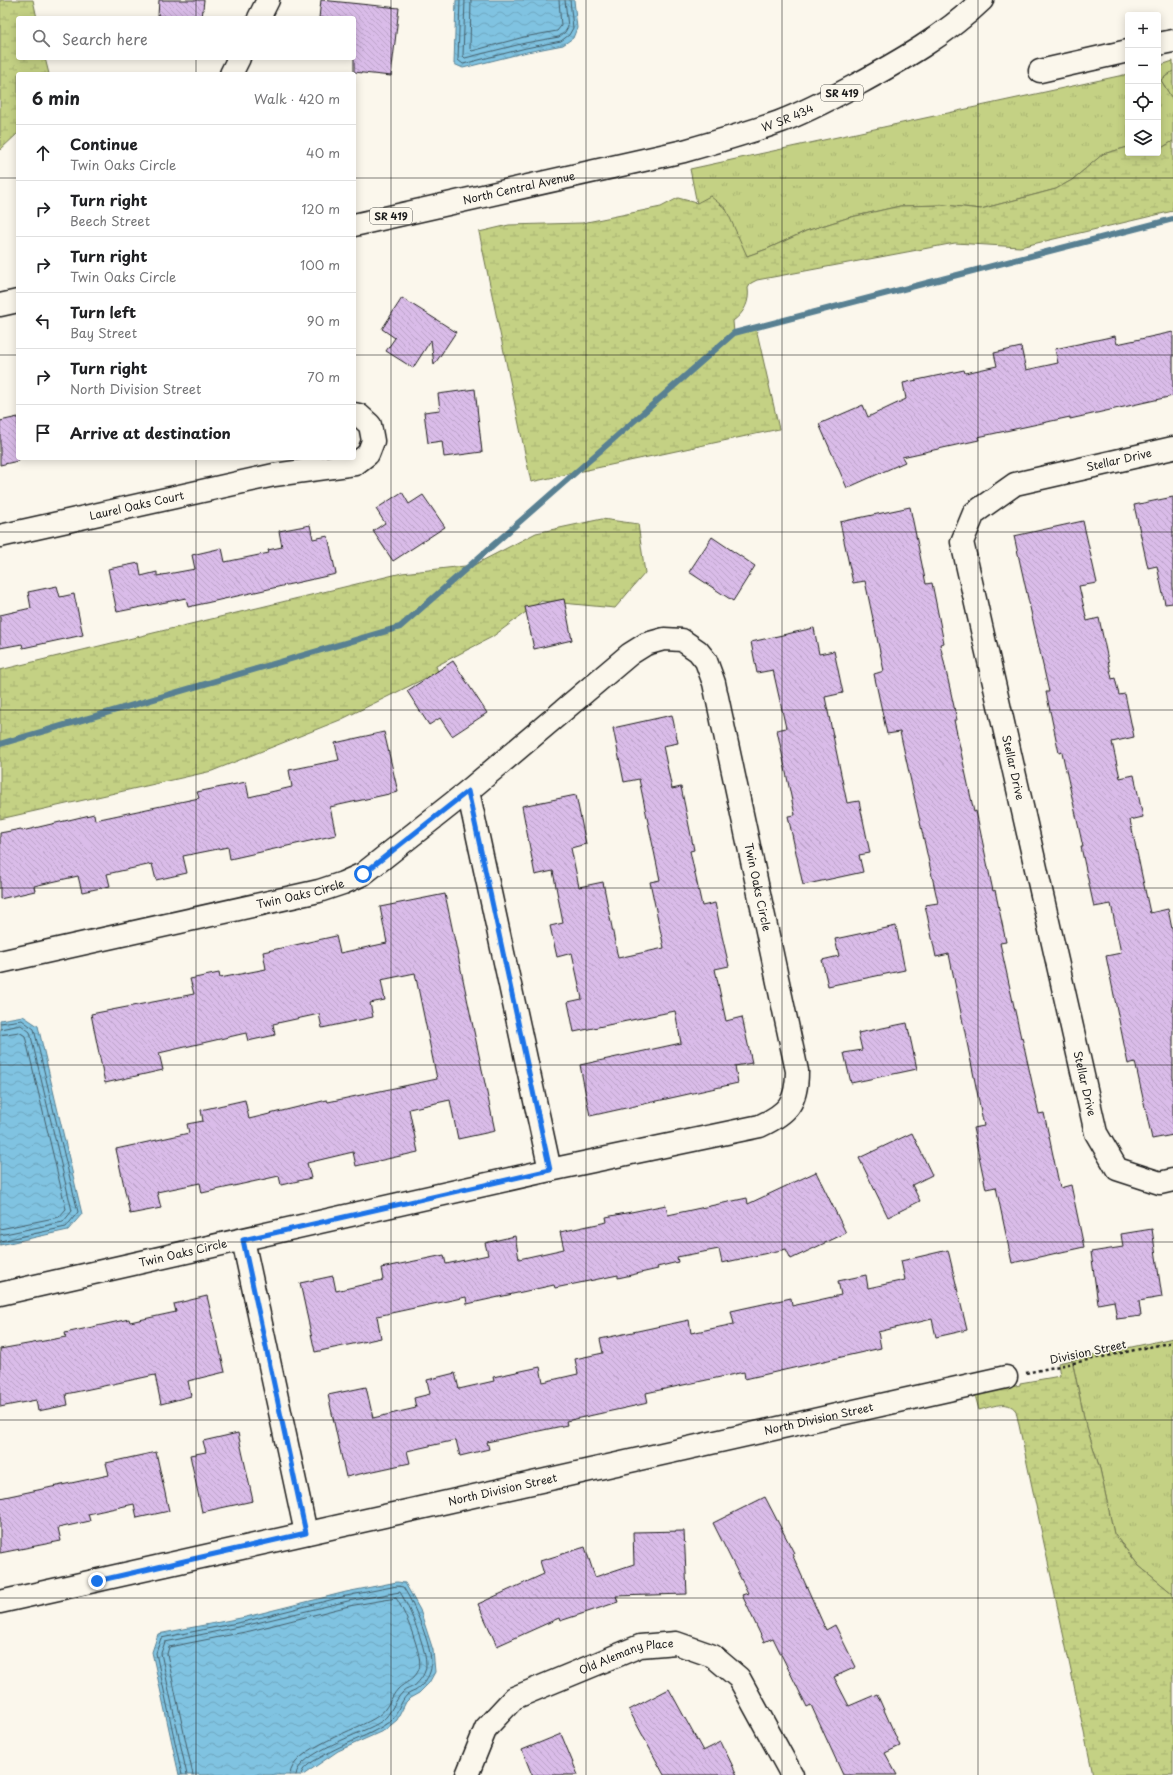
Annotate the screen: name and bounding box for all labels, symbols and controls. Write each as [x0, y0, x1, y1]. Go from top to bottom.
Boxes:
map controls [1125, 12, 1161, 156]
button: + [1125, 12, 1161, 48]
search box [16, 16, 356, 60]
icon: search [30, 27, 52, 49]
text: Search here [62, 27, 148, 50]
button: − [1125, 48, 1161, 84]
button: locate [1125, 84, 1161, 120]
text: 6 min [32, 85, 80, 111]
road number: SR 419 [821, 85, 863, 101]
text: Walk · 420 m [254, 89, 340, 108]
street label: W SR 434 [759, 99, 816, 135]
button: layers [1125, 120, 1161, 156]
text: Continue [70, 132, 138, 155]
icon: ahead [32, 142, 54, 164]
text: 40 m [306, 143, 340, 162]
text: Twin Oaks Circle [70, 155, 176, 174]
street label: North Central Avenue [461, 167, 576, 208]
text: Turn right [70, 188, 147, 211]
icon: right [32, 198, 54, 220]
text: 120 m [301, 199, 340, 218]
road number: SR 419 [370, 208, 412, 224]
text: Beech Street [70, 211, 150, 230]
text: Turn right [70, 244, 147, 267]
icon: right [32, 254, 54, 276]
text: 100 m [300, 255, 340, 274]
text: Twin Oaks Circle [70, 267, 176, 286]
text: Turn left [70, 300, 136, 323]
icon: left [32, 310, 54, 332]
text: 90 m [307, 311, 340, 330]
text: Bay Street [70, 323, 137, 342]
text: Turn right [70, 356, 147, 379]
icon: right [32, 366, 54, 388]
text: 70 m [307, 367, 340, 386]
text: North Division Street [70, 379, 201, 398]
text: Arrive at destination [70, 421, 231, 444]
icon: arrive [32, 422, 54, 444]
street label: Stellar Drive [1085, 444, 1153, 475]
street label: Laurel Oaks Court [88, 486, 186, 524]
street label: Stellar Drive [998, 733, 1029, 802]
street label: Twin Oaks Circle [740, 841, 776, 933]
route start [354, 865, 372, 883]
street label: Twin Oaks Circle [255, 874, 346, 913]
street label: Stellar Drive [1070, 1049, 1101, 1118]
street label: Twin Oaks Circle [137, 1234, 229, 1271]
street label: Division Street [1048, 1335, 1128, 1368]
street label: North Division Street [763, 1398, 875, 1439]
street label: North Division Street [446, 1469, 559, 1510]
route end [88, 1572, 106, 1590]
street label: Old Alemany Place [576, 1634, 674, 1678]

